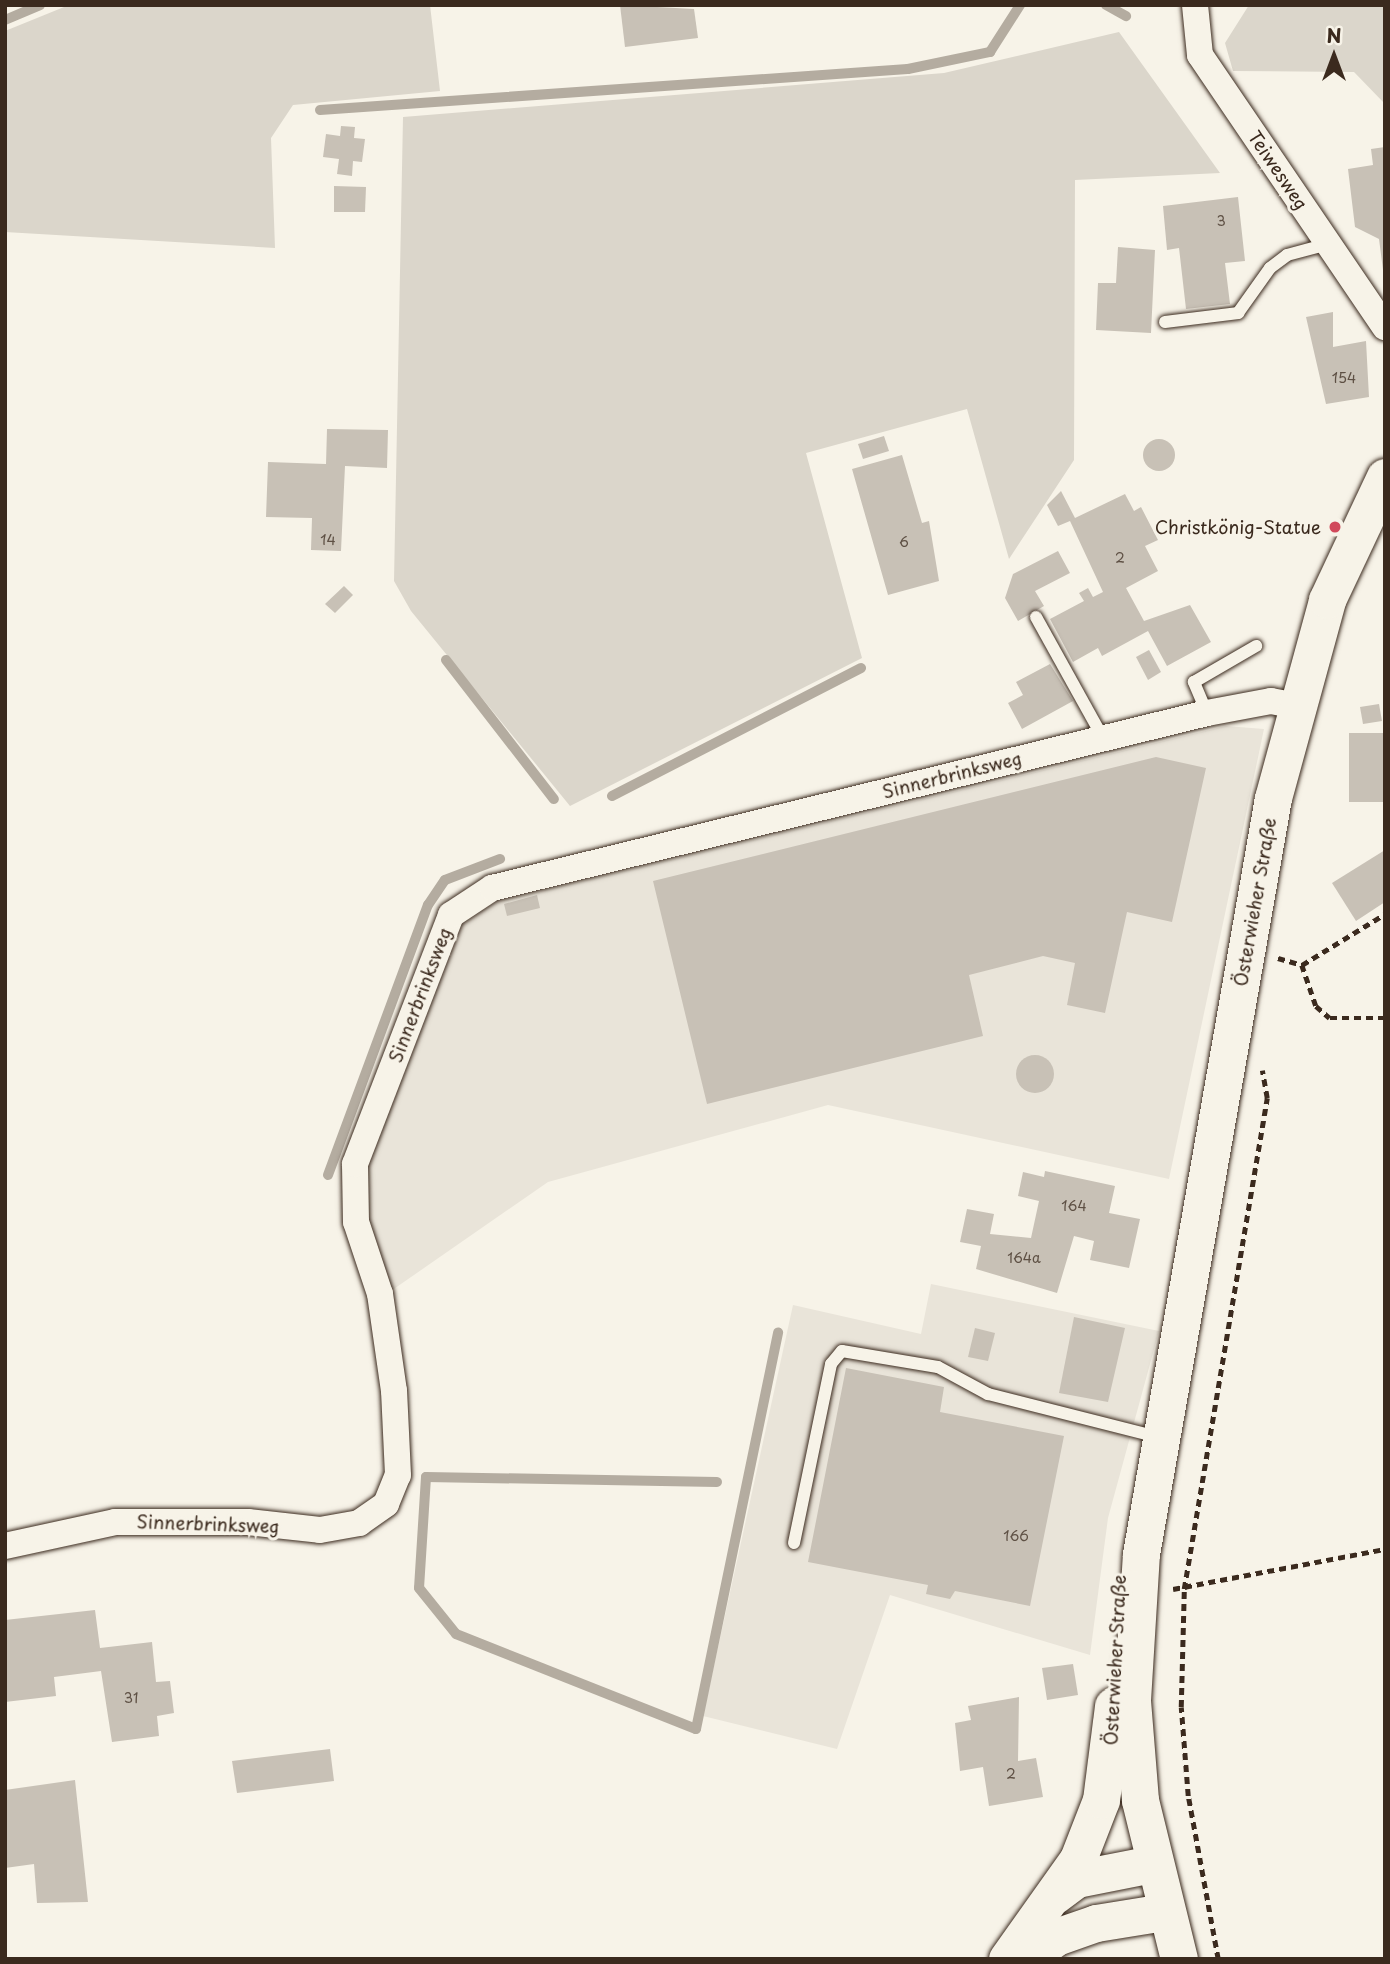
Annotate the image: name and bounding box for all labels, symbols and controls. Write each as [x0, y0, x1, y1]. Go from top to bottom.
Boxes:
north arrow [1299, 21, 1369, 91]
text: N [1326, 21, 1342, 49]
street label: Teiwesweg [1244, 126, 1312, 214]
house number: 3 [1216, 213, 1226, 229]
house number: 154 [1332, 370, 1356, 386]
place label: Christkönig-Statue [1155, 516, 1321, 538]
marker: Christkönig-Statue [1327, 519, 1343, 535]
house number: 14 [320, 532, 336, 548]
house number: 6 [899, 534, 909, 550]
house number: 2 [1115, 550, 1125, 566]
street label: Sinnerbrinksweg [880, 747, 1024, 803]
street label: Österwieher Straße [1229, 816, 1281, 988]
street label: Sinnerbrinksweg [384, 924, 456, 1066]
house number: 164 [1061, 1198, 1087, 1214]
house number: 164a [1007, 1250, 1041, 1266]
street label: Sinnerbrinksweg [136, 1511, 280, 1537]
house number: 166 [1003, 1528, 1029, 1544]
street label: Österwieher Straße [1100, 1574, 1130, 1746]
house number: 31 [124, 1690, 138, 1706]
house number: 2 [1006, 1766, 1016, 1782]

